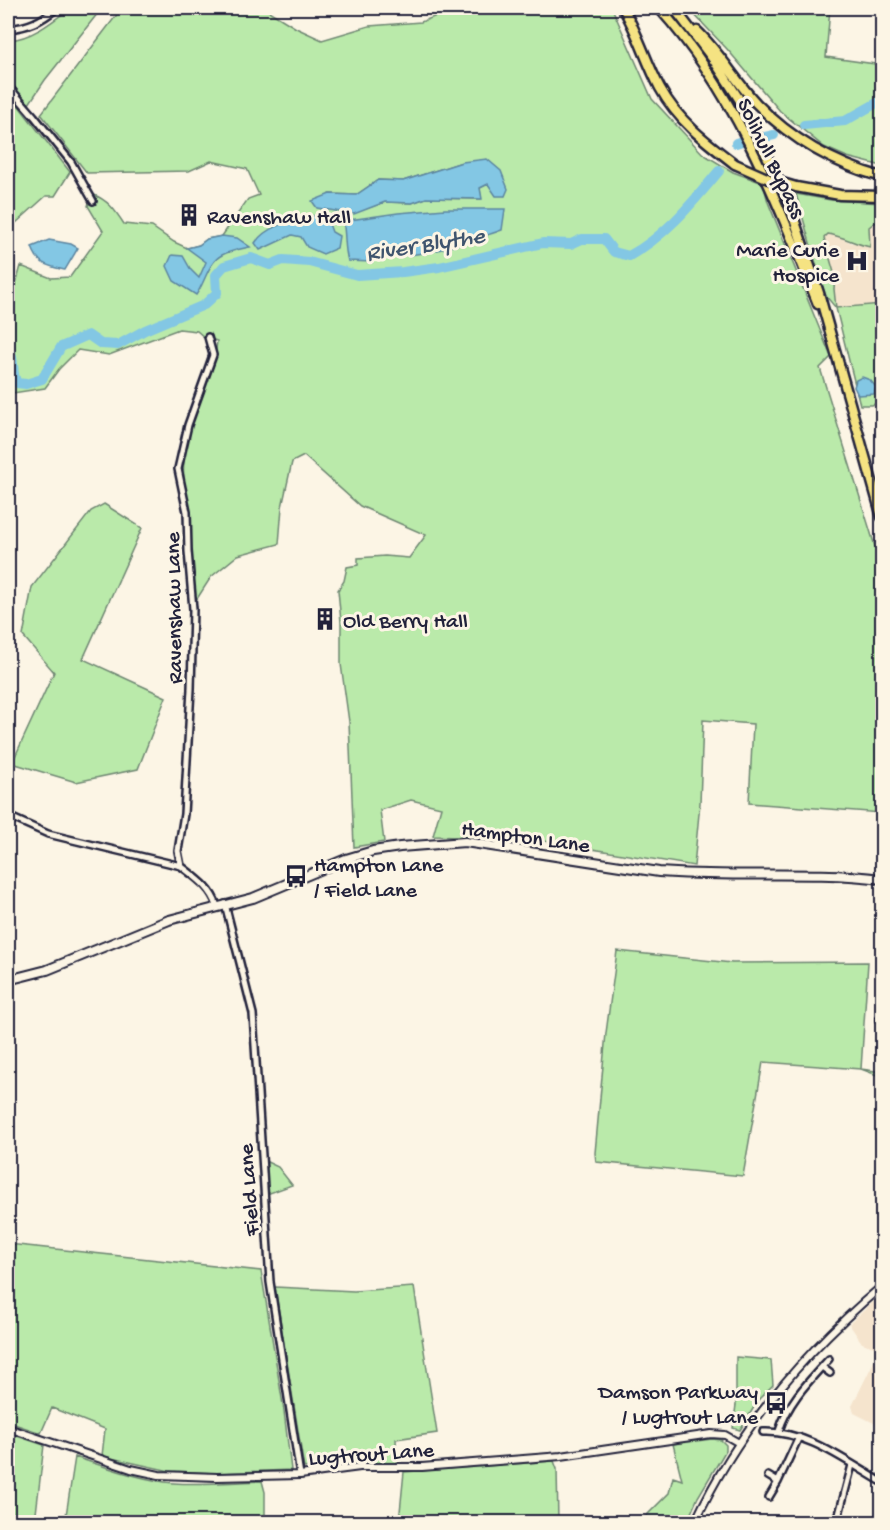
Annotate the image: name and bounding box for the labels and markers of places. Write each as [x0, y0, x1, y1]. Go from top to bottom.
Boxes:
building icon: Ravenshaw Hall [176, 202, 202, 228]
place label: Ravenshaw Hall [207, 206, 351, 232]
place label: Marie Curie Hospice [736, 239, 840, 290]
hospital icon: Marie Curie Hospice [844, 248, 870, 274]
building icon: Old Berry Hall [312, 606, 338, 632]
place label: Old Berry Hall [343, 610, 468, 636]
place label: Hampton Lane / Field Lane [314, 854, 444, 905]
bus stop icon: Hampton Lane / Field Lane [283, 863, 309, 889]
place label: Damson Parkway / Lugtrout Lane [597, 1381, 759, 1432]
bus stop icon: Damson Parkway / Lugtrout Lane [763, 1390, 789, 1416]

